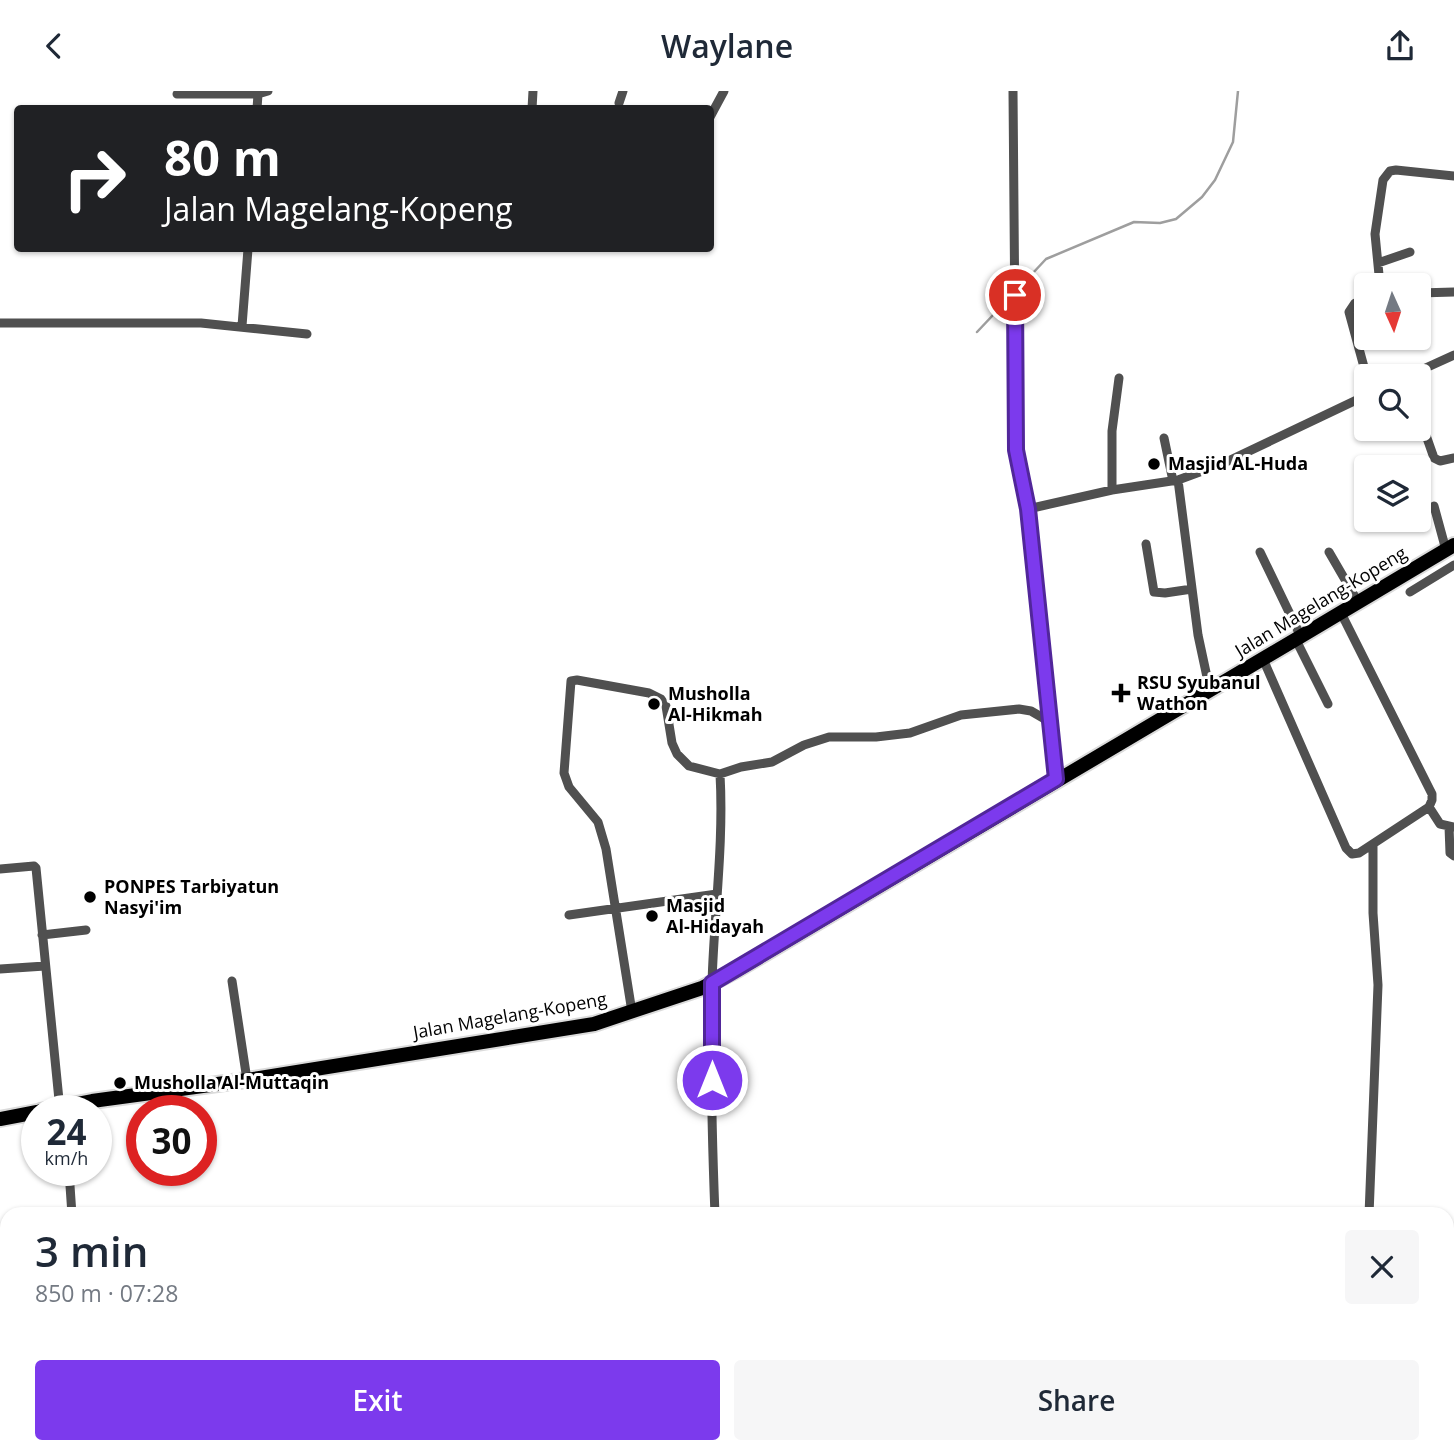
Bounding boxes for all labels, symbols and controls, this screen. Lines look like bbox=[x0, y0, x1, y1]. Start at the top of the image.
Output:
text: Waylane bbox=[661, 24, 793, 67]
icon: back bbox=[35, 27, 73, 65]
icon: share bbox=[1381, 27, 1419, 65]
text: 80 m bbox=[164, 124, 281, 190]
icon: right bbox=[49, 133, 140, 224]
text: Jalan Magelang-Kopeng bbox=[164, 187, 513, 230]
pin bbox=[985, 265, 1045, 325]
north arrow bbox=[1354, 273, 1432, 350]
map controls bbox=[1354, 273, 1431, 532]
icon: arrive bbox=[996, 276, 1034, 314]
button: search bbox=[1354, 364, 1431, 441]
place label: Masjid AL-Huda bbox=[1168, 451, 1308, 475]
button: layers bbox=[1354, 455, 1431, 532]
marker: Masjid AL-Huda bbox=[1146, 456, 1162, 472]
street label: Jalan Magelang-Kopeng bbox=[1229, 540, 1411, 663]
place label: RSU Syubanul Wathon bbox=[1137, 670, 1260, 715]
place label: Musholla Al-Hikmah bbox=[668, 681, 763, 726]
marker: RSU Syubanul Wathon bbox=[1111, 683, 1131, 703]
marker: Musholla Al-Hikmah bbox=[646, 696, 662, 712]
place label: PONPES Tarbiyatun Nasyi'im bbox=[104, 874, 279, 919]
marker: PONPES Tarbiyatun Nasyi'im bbox=[82, 889, 98, 905]
place label: Masjid Al-Hidayah bbox=[666, 893, 764, 938]
marker: Masjid Al-Hidayah bbox=[644, 908, 660, 924]
street label: Jalan Magelang-Kopeng bbox=[409, 986, 609, 1044]
position arrow bbox=[675, 1043, 749, 1117]
place label: Musholla Al-Muttaqin bbox=[134, 1070, 329, 1094]
marker: Musholla Al-Muttaqin bbox=[112, 1075, 128, 1091]
speed limit sign: 30 bbox=[126, 1095, 217, 1186]
text: 24 bbox=[46, 1108, 87, 1155]
text: km/h bbox=[45, 1146, 88, 1170]
text: 3 min bbox=[35, 1222, 148, 1279]
button: close bbox=[1345, 1230, 1419, 1304]
text: 850 m · 07:28 bbox=[35, 1277, 178, 1309]
button: Exit bbox=[35, 1360, 720, 1440]
button: Share bbox=[734, 1360, 1419, 1440]

